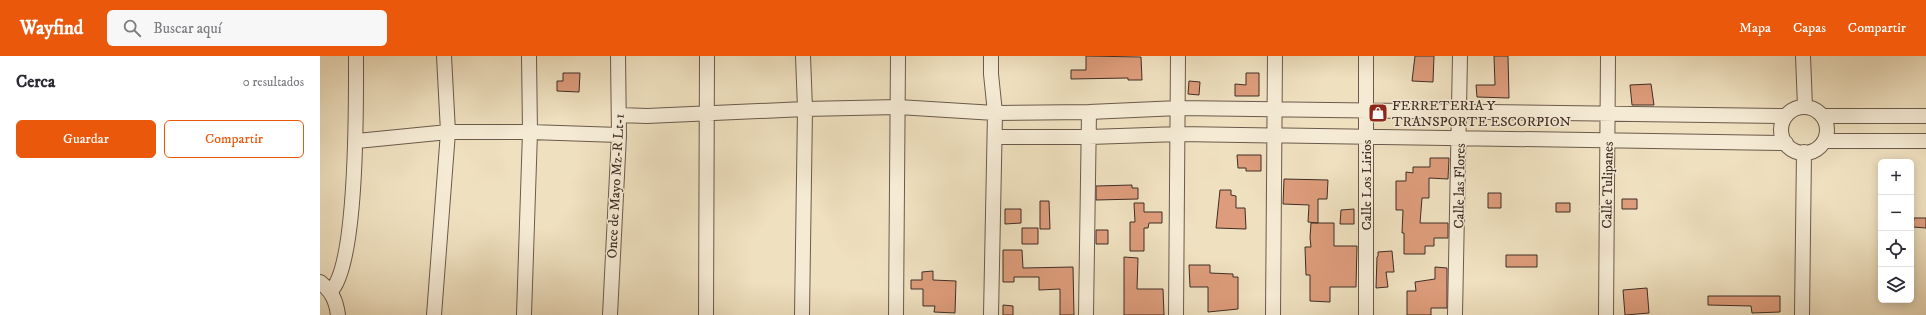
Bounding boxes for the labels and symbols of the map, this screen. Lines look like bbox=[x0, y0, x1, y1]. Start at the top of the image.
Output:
place label: FERRETERIA Y TRANSPORTE ESCORPION bbox=[1392, 97, 1571, 131]
shop icon: FERRETERIA Y TRANSPORTE ESCORPION bbox=[1367, 102, 1389, 124]
street label: Once de Mayo Mz-R Lt-1 bbox=[603, 113, 629, 259]
street label: Calle Los Lirios bbox=[1358, 139, 1376, 231]
street label: Calle Tulipanes bbox=[1598, 141, 1618, 229]
street label: Calle las Flores bbox=[1450, 143, 1470, 229]

